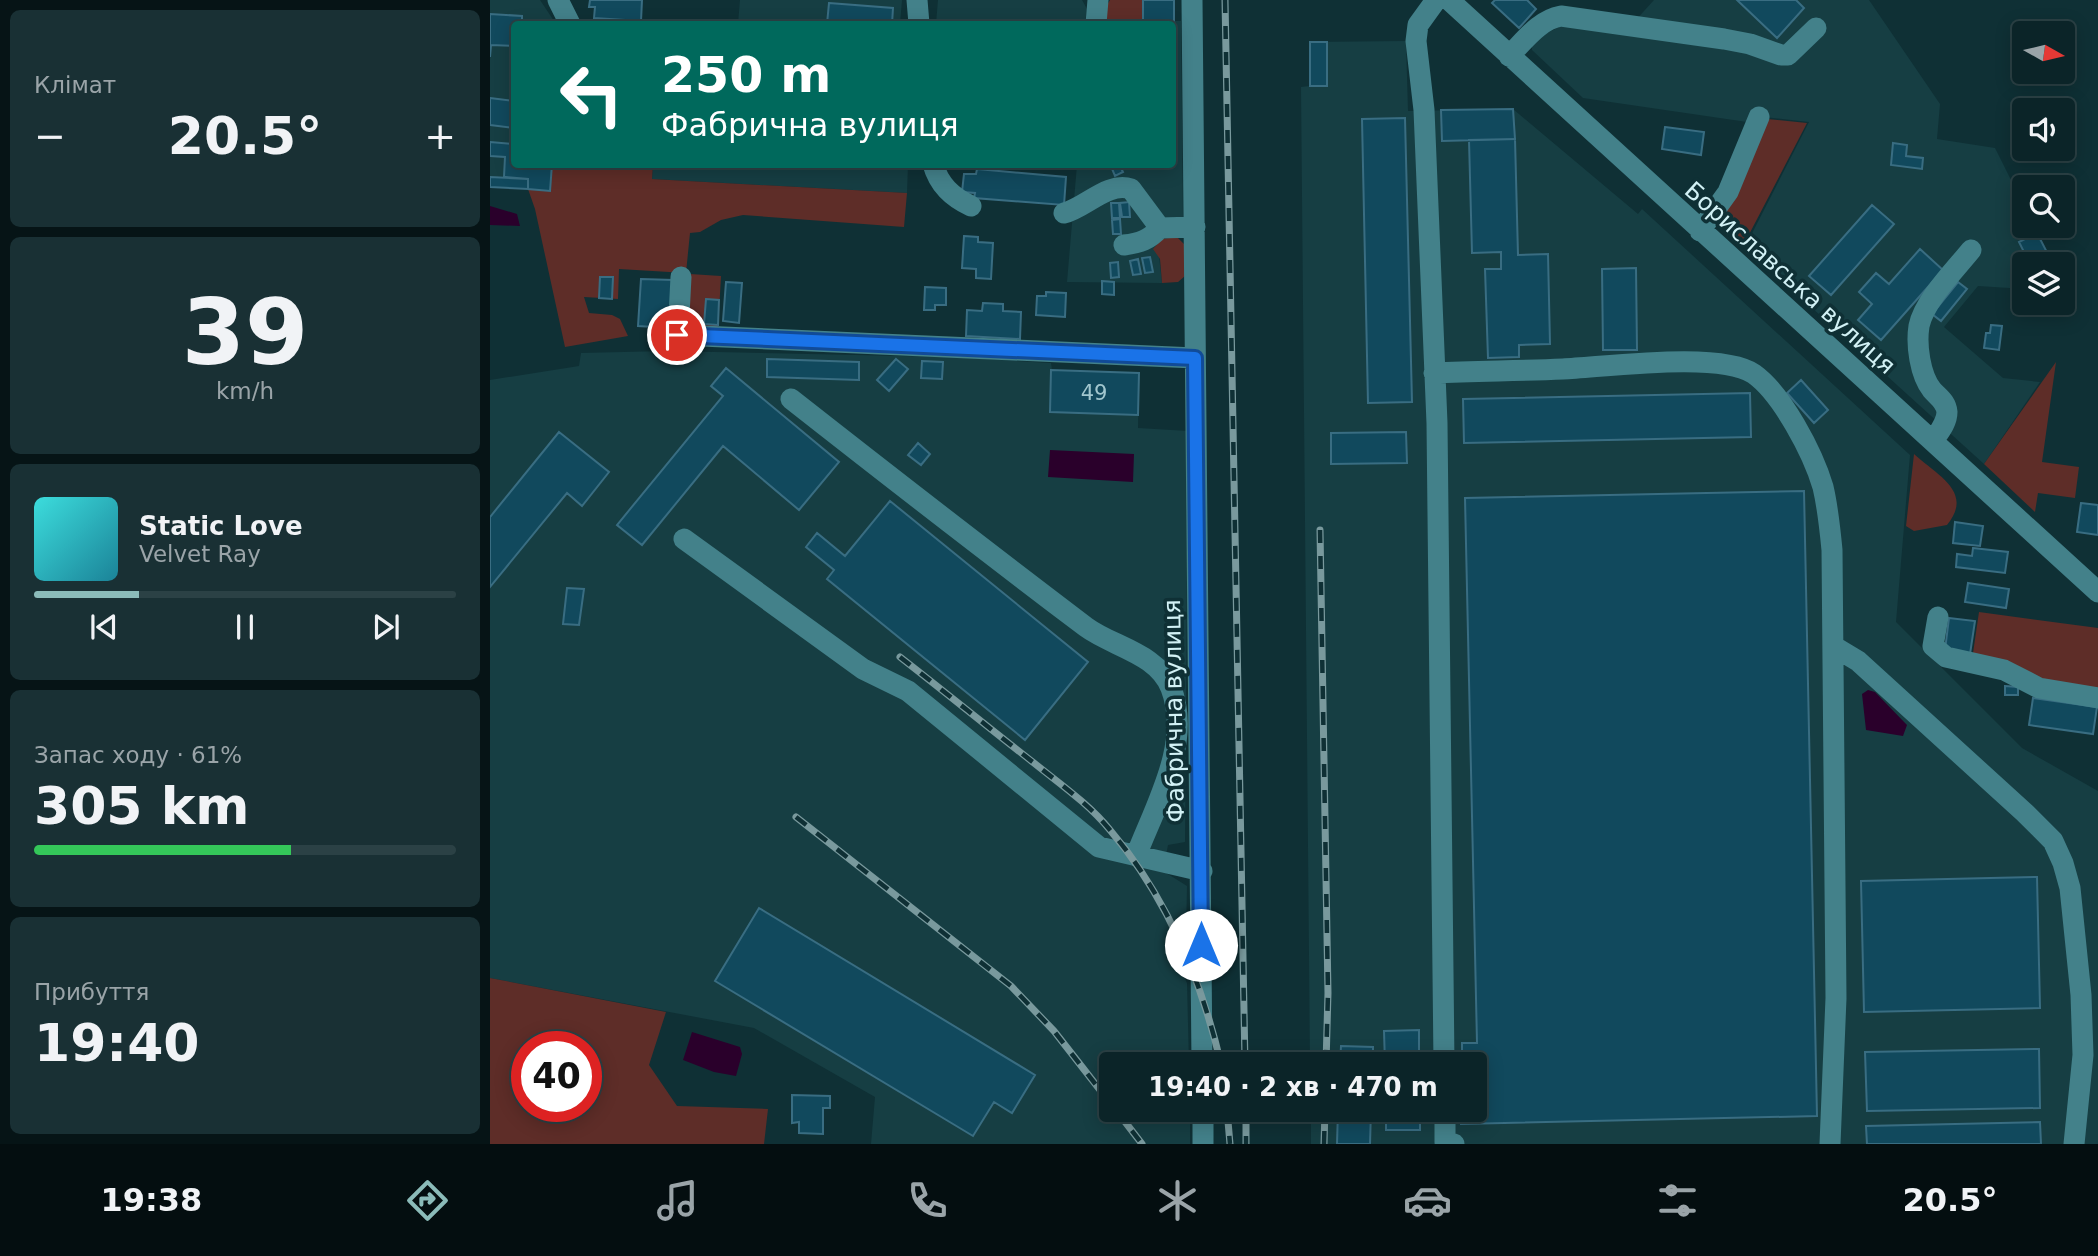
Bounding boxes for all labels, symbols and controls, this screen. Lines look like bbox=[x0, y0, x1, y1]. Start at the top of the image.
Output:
north arrow bbox=[2012, 21, 2076, 84]
map controls bbox=[2012, 21, 2075, 315]
text: 250 m bbox=[661, 47, 831, 104]
icon: left bbox=[546, 49, 637, 140]
text: Клімат bbox=[34, 72, 116, 98]
button: sound bbox=[2012, 98, 2075, 161]
text: 20.5° bbox=[168, 106, 322, 166]
text: Фабрична вулиця bbox=[661, 106, 959, 144]
text: − bbox=[34, 114, 66, 158]
text: + bbox=[424, 114, 456, 158]
button: search bbox=[2012, 175, 2075, 238]
street label: Бориславська вулиця bbox=[1679, 176, 1901, 380]
button: layers bbox=[2012, 252, 2075, 315]
text: 39 bbox=[182, 280, 308, 385]
pin bbox=[647, 305, 707, 365]
icon: arrive bbox=[658, 316, 696, 354]
text: km/h bbox=[216, 378, 274, 404]
house number: 49 bbox=[1081, 381, 1107, 405]
text: Static Love bbox=[139, 511, 303, 541]
text: Velvet Ray bbox=[139, 541, 261, 567]
street label: Фабрична вулиця bbox=[1158, 599, 1190, 823]
icon: previous bbox=[85, 608, 123, 646]
icon: pause bbox=[226, 608, 264, 646]
icon: next bbox=[367, 608, 405, 646]
text: Запас ходу · 61% bbox=[34, 742, 242, 768]
text: 305 km bbox=[34, 776, 249, 836]
position arrow bbox=[1164, 908, 1238, 982]
text: Прибуття bbox=[34, 979, 149, 1005]
text: 19:40 bbox=[34, 1013, 200, 1073]
speed limit sign: 40 bbox=[511, 1031, 602, 1122]
text: 19:40 · 2 хв · 470 m bbox=[1148, 1072, 1438, 1102]
icon: directions bbox=[403, 1176, 452, 1225]
icon: music bbox=[653, 1176, 702, 1225]
icon: phone bbox=[903, 1176, 952, 1225]
icon: climate bbox=[1153, 1176, 1202, 1225]
icon: car bbox=[1403, 1176, 1452, 1225]
icon: filters bbox=[1653, 1176, 1702, 1225]
text: 19:38 bbox=[100, 1181, 202, 1219]
text: 20.5° bbox=[1903, 1181, 1997, 1219]

